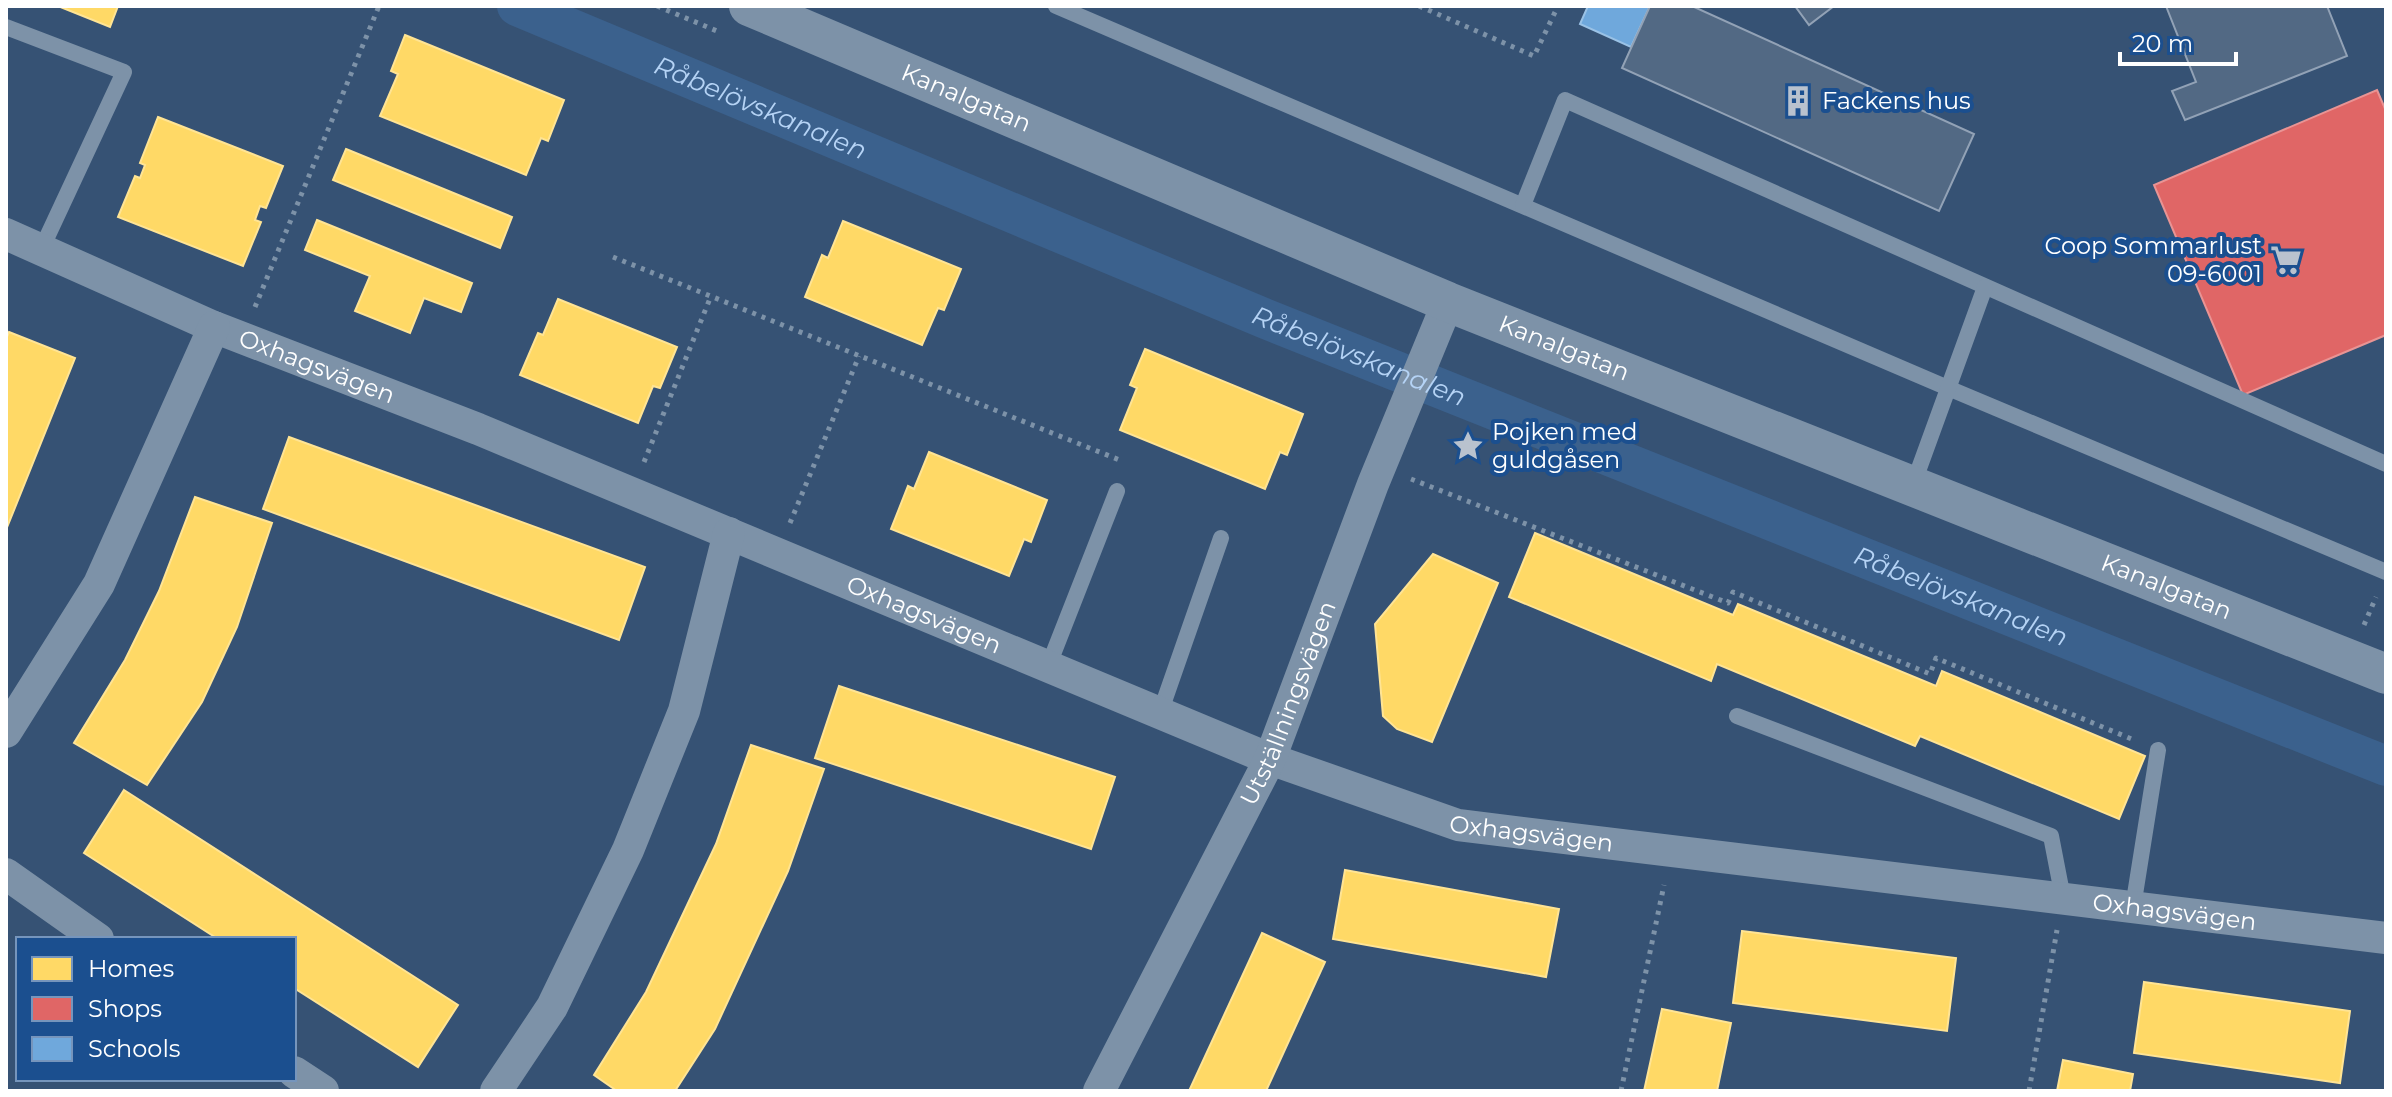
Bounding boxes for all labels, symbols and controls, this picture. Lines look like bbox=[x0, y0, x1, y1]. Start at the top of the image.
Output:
scale bar bbox=[2120, 16, 2236, 66]
text: 20 m bbox=[2132, 29, 2193, 58]
water label: Råbelövskanalen bbox=[649, 49, 872, 166]
street label: Kanalgatan bbox=[897, 57, 1036, 138]
building icon: Fackens hus bbox=[1781, 84, 1815, 118]
place label: Fackens hus bbox=[1822, 86, 1971, 115]
place label: Coop Sommarlust 09-6001 bbox=[2044, 231, 2262, 288]
supermarket icon: Coop Sommarlust 09-6001 bbox=[2269, 243, 2303, 277]
water label: Råbelövskanalen bbox=[1247, 299, 1471, 413]
street label: Kanalgatan bbox=[1495, 309, 1634, 387]
street label: Oxhagsvägen bbox=[235, 323, 399, 409]
place label: Pojken med guldgåsen bbox=[1492, 417, 1638, 474]
place icon: Pojken med guldgåsen bbox=[1451, 429, 1485, 463]
water label: Råbelövskanalen bbox=[1849, 539, 2072, 653]
street label: Kanalgatan bbox=[2097, 548, 2236, 625]
street label: Oxhagsvägen bbox=[842, 569, 1006, 659]
street label: Utställningsvägen bbox=[1234, 597, 1342, 810]
street label: Oxhagsvägen bbox=[1448, 809, 1615, 858]
street label: Oxhagsvägen bbox=[2091, 887, 2258, 936]
legend bbox=[16, 937, 296, 1081]
text: Homes bbox=[88, 954, 174, 983]
text: Shops bbox=[88, 994, 162, 1023]
text: Schools bbox=[88, 1034, 181, 1063]

